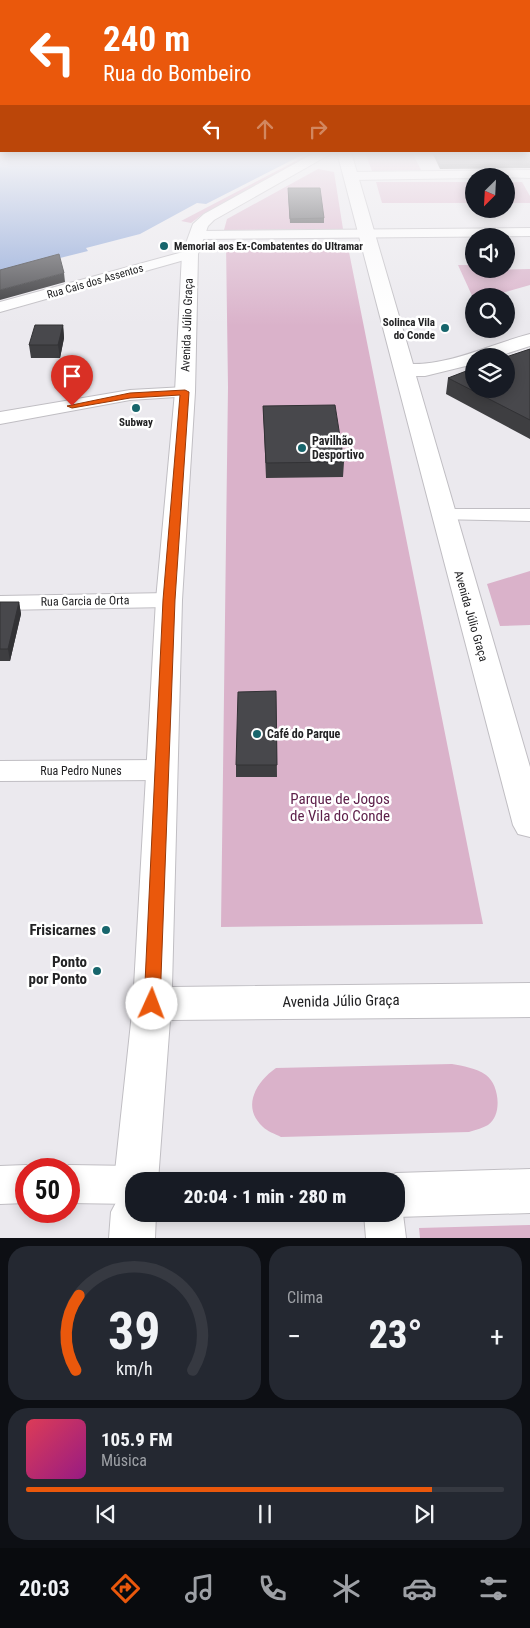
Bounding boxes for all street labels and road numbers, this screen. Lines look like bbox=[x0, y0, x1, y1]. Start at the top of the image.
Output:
street label: Rua Cais dos Assentos bbox=[45, 262, 145, 301]
street label: Avenida Júlio Graça bbox=[178, 278, 196, 372]
street label: Avenida Júlio Graça bbox=[451, 569, 491, 663]
street label: Rua Garcia de Orta bbox=[41, 593, 130, 609]
street label: Rua Pedro Nunes bbox=[40, 764, 122, 778]
street label: Avenida Júlio Graça bbox=[282, 991, 400, 1011]

